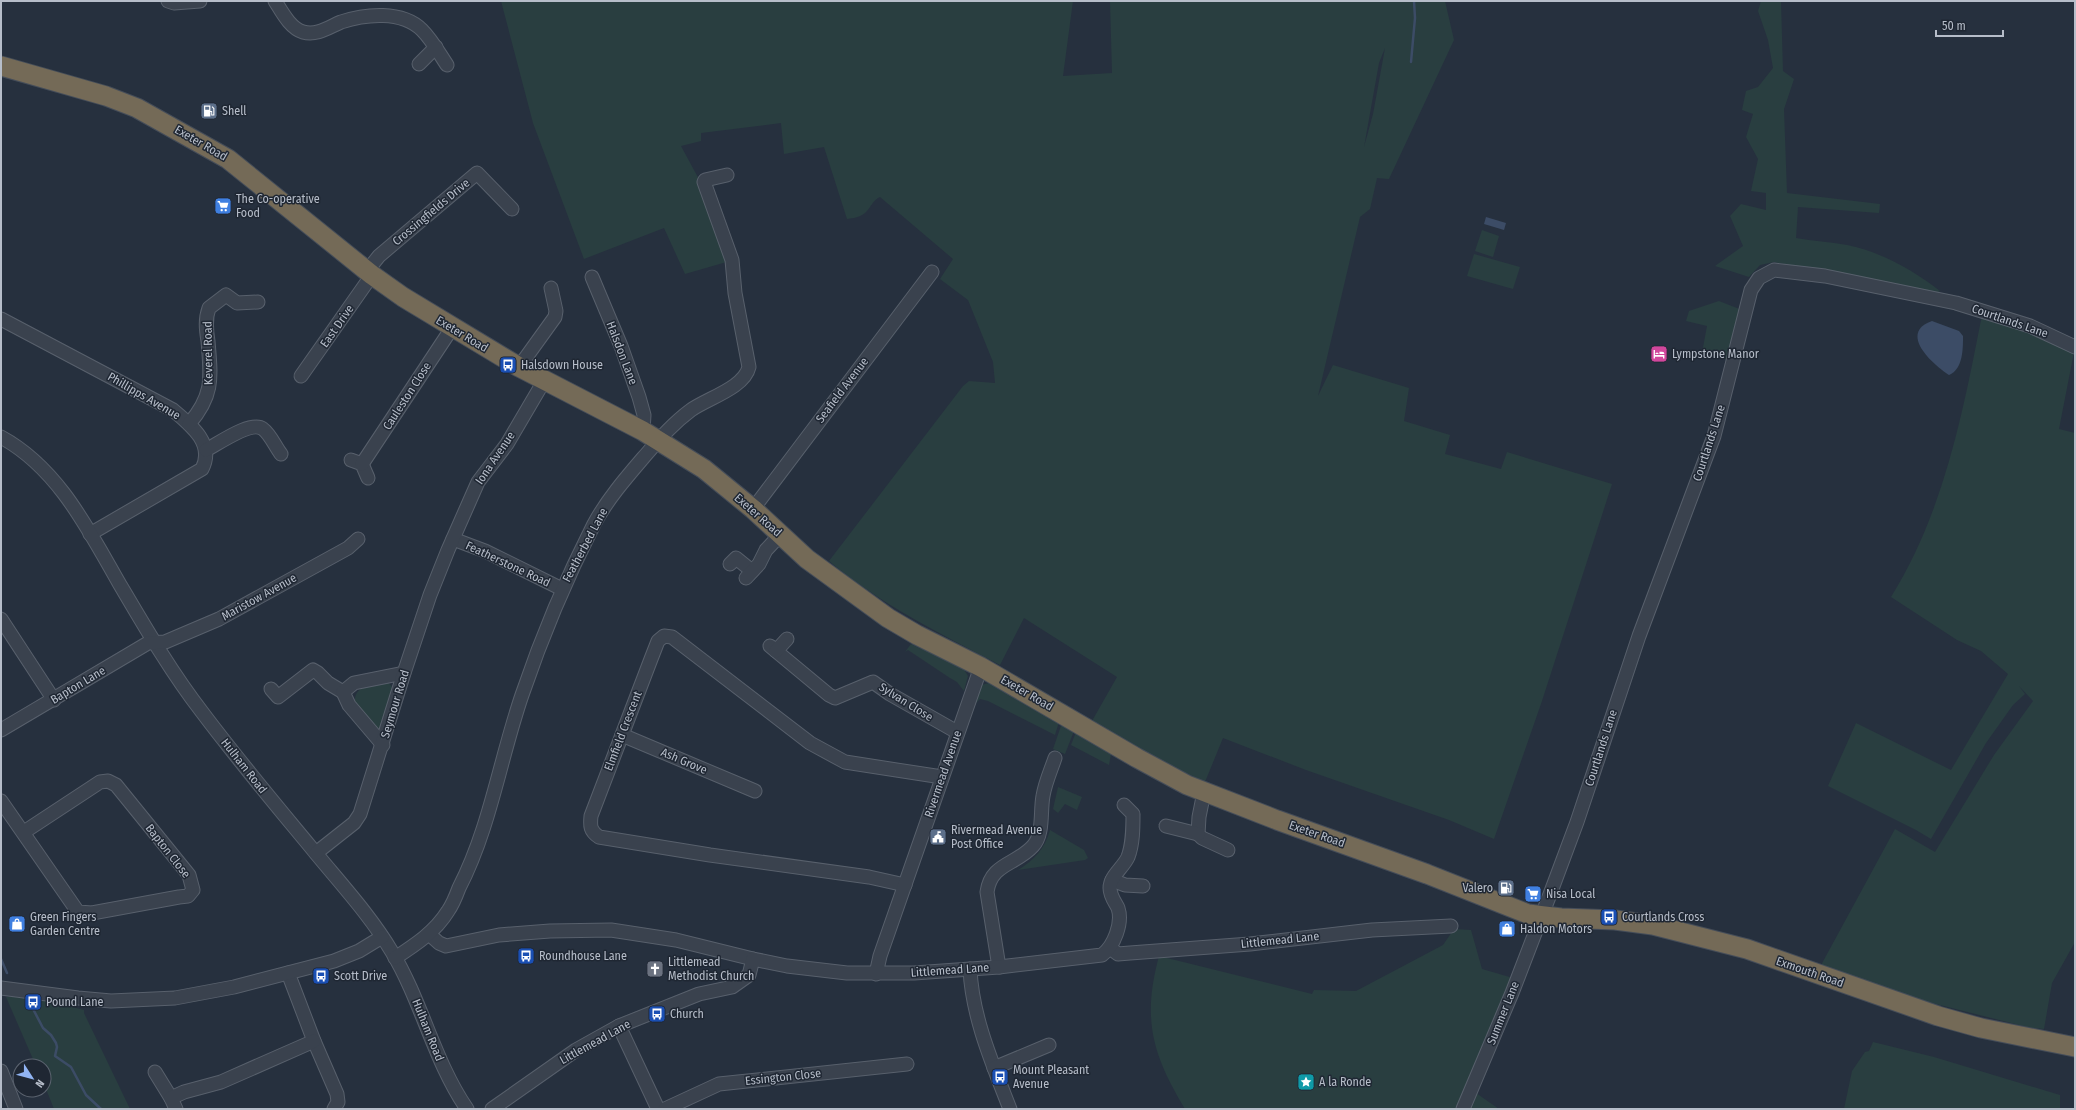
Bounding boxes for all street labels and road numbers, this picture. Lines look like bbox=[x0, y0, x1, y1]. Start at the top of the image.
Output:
street label: Exeter Road bbox=[172, 122, 230, 164]
street label: Crossingfields Drive bbox=[390, 176, 472, 248]
street label: Courtlands Lane bbox=[1970, 301, 2050, 341]
street label: East Drive bbox=[317, 302, 357, 350]
street label: Exeter Road bbox=[433, 313, 491, 355]
street label: Halsdon Lane bbox=[604, 319, 640, 387]
street label: Keverel Road bbox=[200, 321, 216, 385]
street label: Seafield Avenue bbox=[813, 354, 871, 425]
street label: Cauleston Close bbox=[380, 359, 434, 433]
street label: Phillipps Avenue bbox=[105, 370, 183, 422]
street label: Courtlands Lane bbox=[1690, 403, 1728, 483]
street label: Iona Avenue bbox=[472, 429, 518, 487]
street label: Exeter Road bbox=[731, 491, 785, 539]
street label: Featherbed Lane bbox=[560, 506, 610, 584]
street label: Featherstone Road bbox=[463, 538, 553, 590]
street label: Maristow Avenue bbox=[219, 571, 299, 623]
street label: Bapton Lane bbox=[48, 663, 108, 707]
street label: Seymour Road bbox=[378, 668, 412, 740]
street label: Exeter Road bbox=[998, 672, 1056, 714]
street label: Sylvan Close bbox=[876, 680, 936, 724]
street label: Elmfield Crescent bbox=[601, 689, 645, 773]
street label: Courtlands Lane bbox=[1582, 708, 1620, 788]
street label: Rivermead Avenue bbox=[922, 729, 964, 819]
street label: Hulham Road bbox=[218, 736, 270, 796]
street label: Ash Grove bbox=[659, 745, 709, 777]
street label: Exeter Road bbox=[1287, 818, 1347, 850]
street label: Bapton Close bbox=[143, 821, 193, 881]
street label: Littlemead Lane bbox=[1240, 929, 1320, 951]
street label: Exmouth Road bbox=[1774, 954, 1846, 990]
street label: Littlemead Lane bbox=[910, 960, 990, 980]
street label: Summer Lane bbox=[1484, 979, 1522, 1047]
street label: Hulham Road bbox=[409, 997, 447, 1063]
street label: Littlemead Lane bbox=[557, 1017, 633, 1067]
street label: Essington Close bbox=[744, 1066, 822, 1088]

